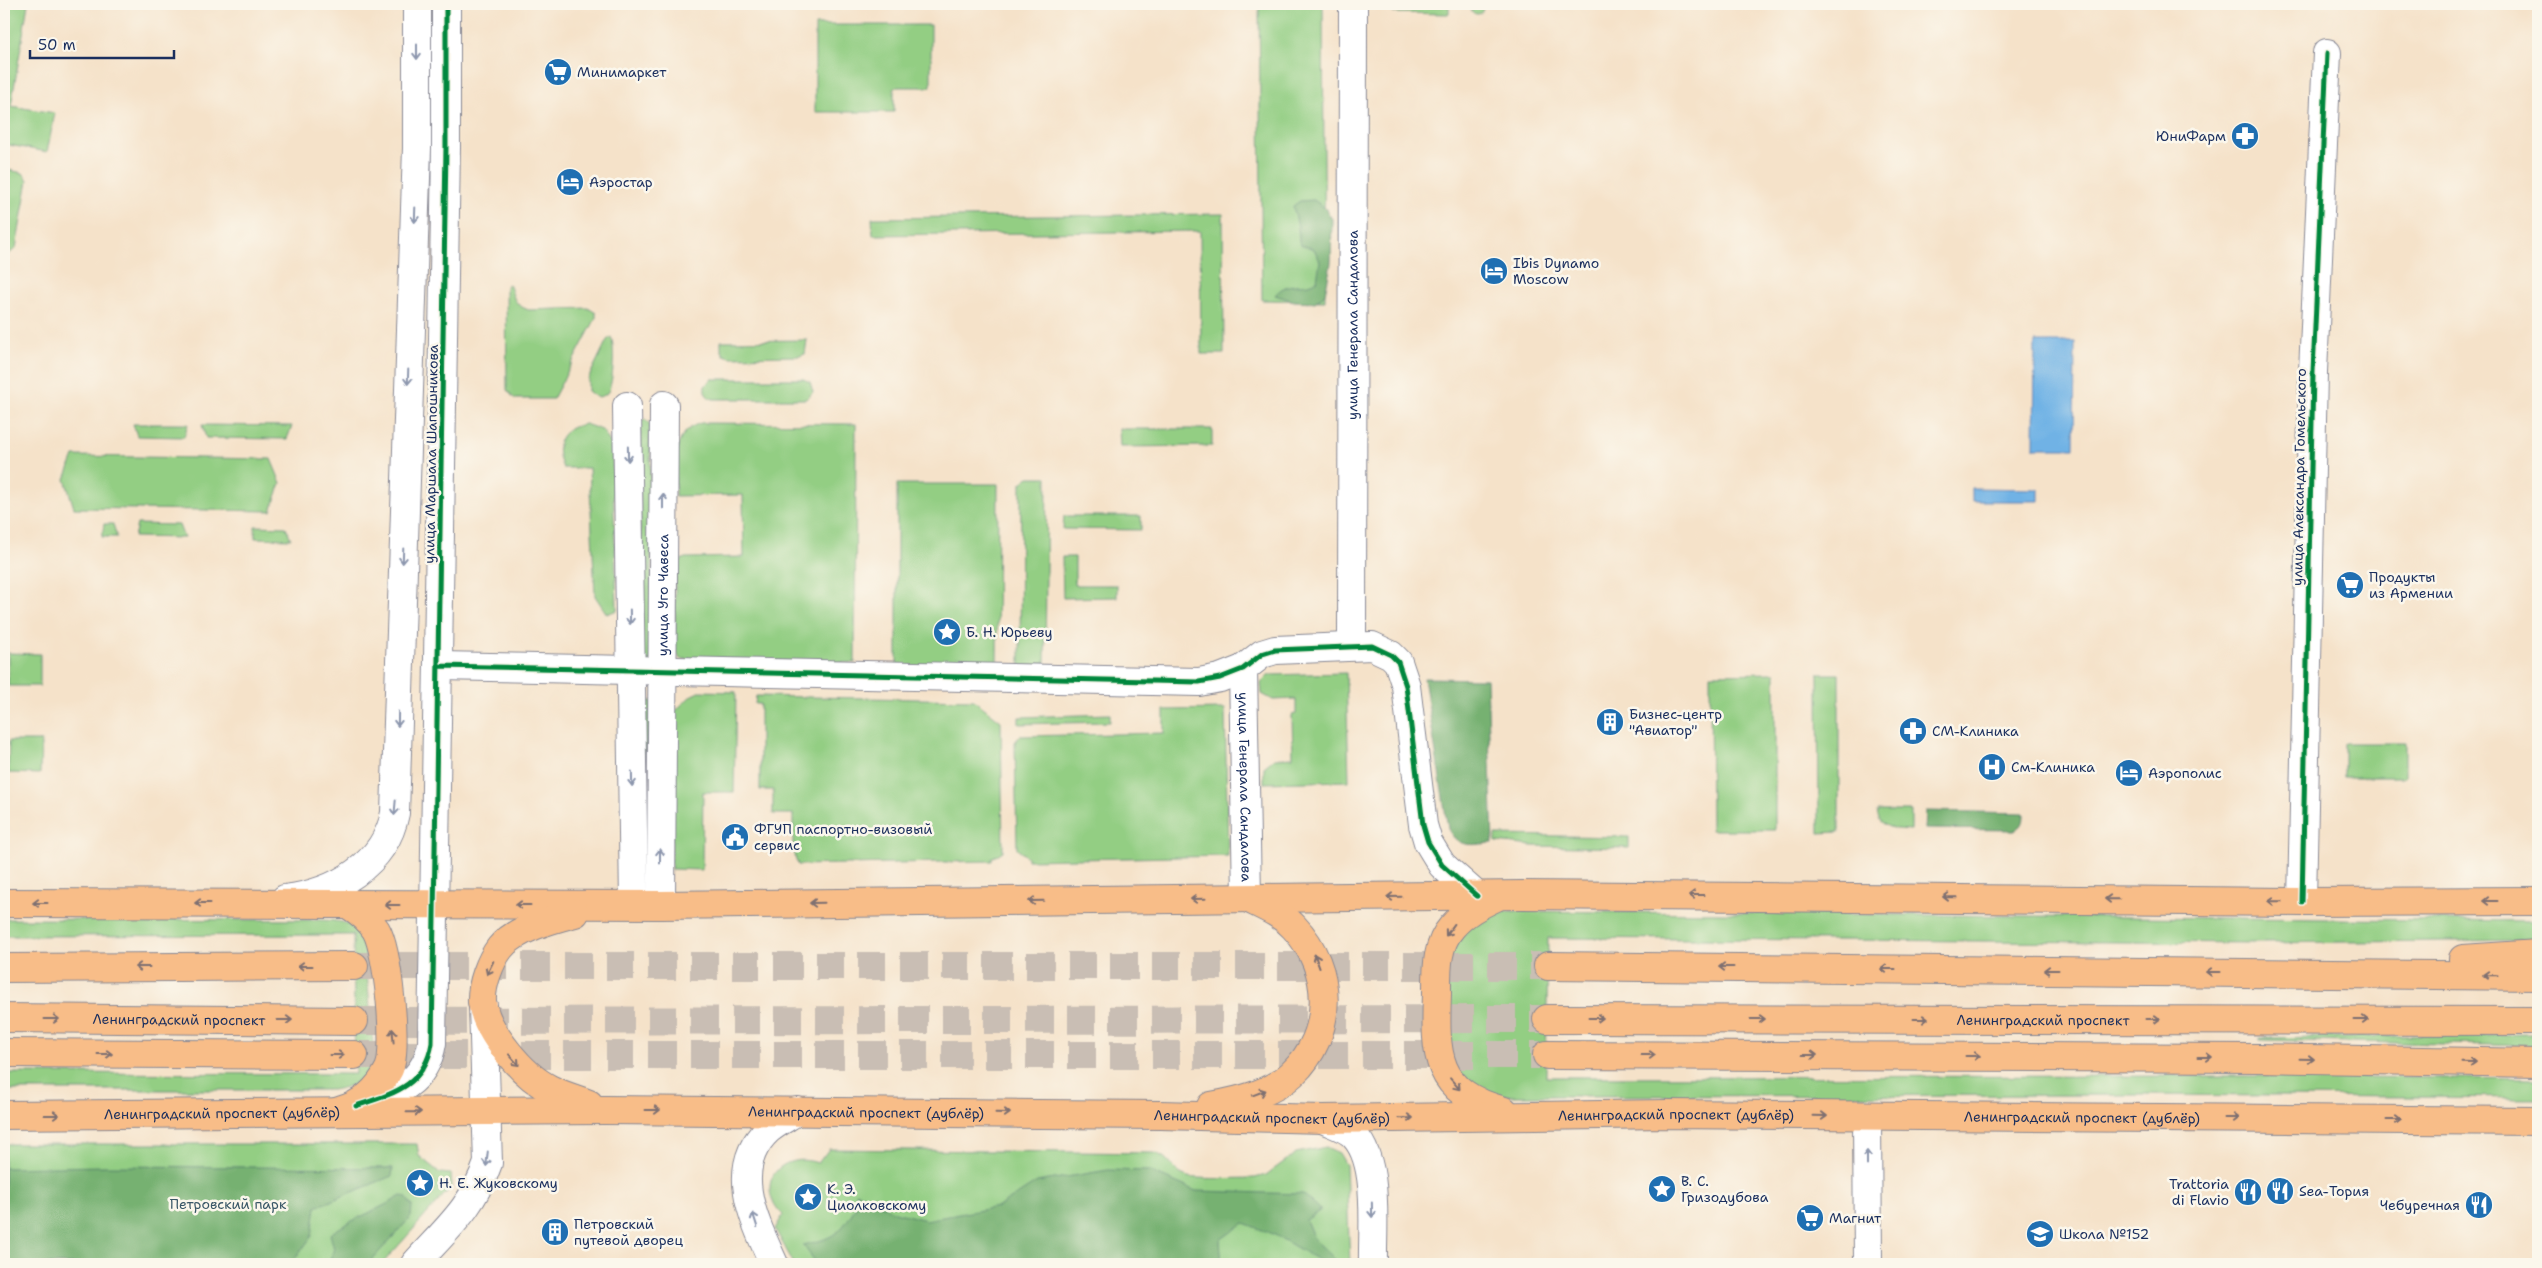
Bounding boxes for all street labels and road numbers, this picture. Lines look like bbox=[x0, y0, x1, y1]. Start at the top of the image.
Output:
street label: улица Генерала Сандалова bbox=[1343, 230, 1362, 420]
street label: улица Маршала Шапошникова bbox=[420, 344, 442, 564]
street label: улица Александра Гомельского bbox=[2288, 368, 2310, 586]
street label: улица Уго Чавеса bbox=[653, 534, 672, 656]
street label: улица Генерала Сандалова bbox=[1234, 692, 1256, 882]
street label: Ленинградский проспект bbox=[92, 1010, 266, 1029]
street label: Ленинградский проспект bbox=[1956, 1011, 2130, 1029]
street label: Ленинградский проспект (дублёр) bbox=[748, 1102, 984, 1122]
street label: Ленинградский проспект (дублёр) bbox=[104, 1103, 340, 1123]
street label: Ленинградский проспект (дублёр) bbox=[1558, 1105, 1794, 1125]
street label: Ленинградский проспект (дублёр) bbox=[1154, 1106, 1390, 1128]
street label: Ленинградский проспект (дублёр) bbox=[1964, 1107, 2200, 1127]

